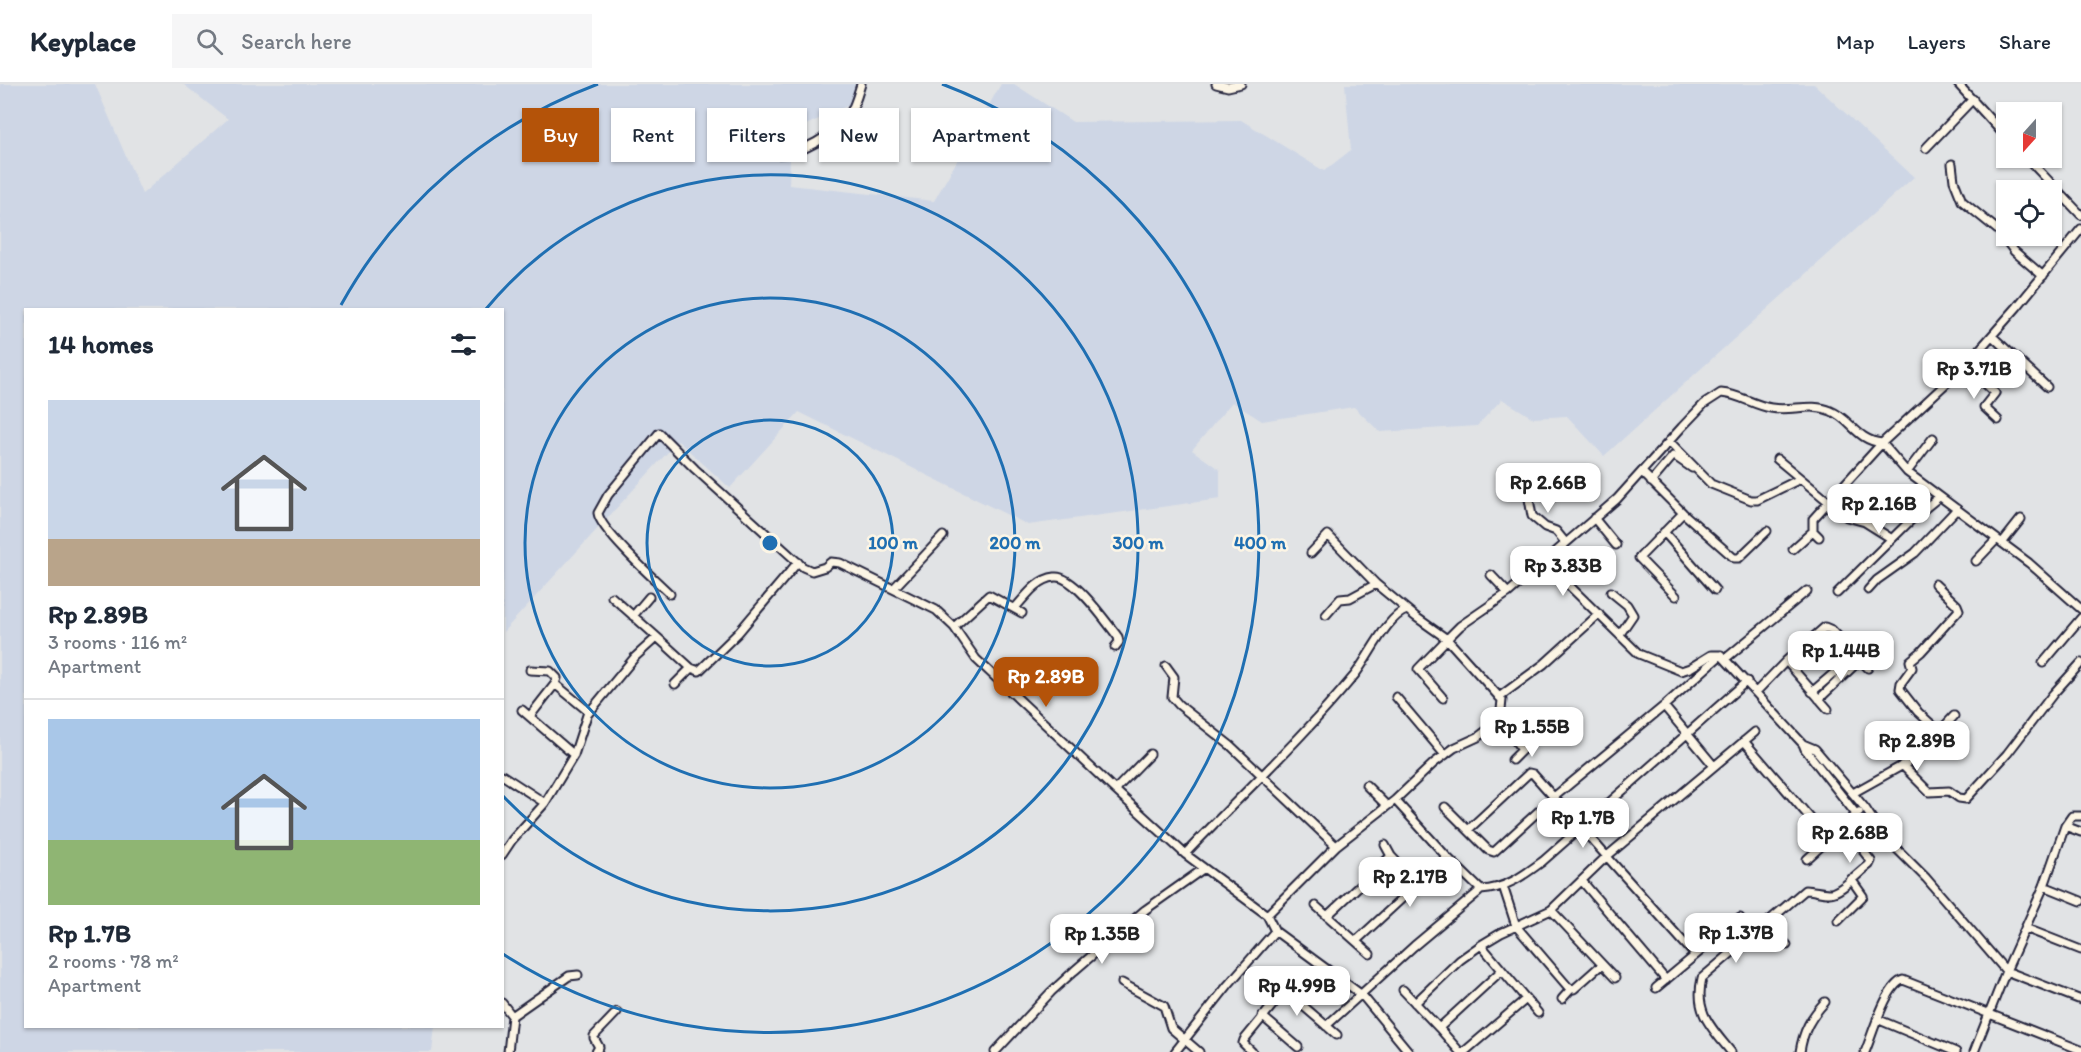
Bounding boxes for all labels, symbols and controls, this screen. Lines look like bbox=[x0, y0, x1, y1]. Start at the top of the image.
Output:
search box bbox=[172, 14, 592, 68]
text: Keyplace bbox=[30, 24, 136, 58]
icon: search bbox=[193, 25, 226, 58]
text: Search here bbox=[241, 28, 352, 55]
text: Map bbox=[1836, 29, 1875, 54]
text: Layers bbox=[1908, 29, 1966, 54]
text: Share bbox=[1999, 29, 2051, 54]
north arrow bbox=[1996, 102, 2062, 168]
map controls bbox=[1996, 102, 2062, 246]
chip: Buy bbox=[522, 108, 599, 162]
chip: Rent bbox=[611, 108, 695, 162]
chip: Filters bbox=[707, 108, 807, 162]
chip: New bbox=[819, 108, 899, 162]
chip: Apartment bbox=[911, 108, 1051, 162]
button: locate bbox=[1996, 180, 2062, 246]
text: 14 homes bbox=[48, 328, 154, 360]
icon: filters bbox=[447, 328, 480, 361]
pin: Rp 3.71B bbox=[1912, 349, 2036, 400]
text: Rp 3.71B bbox=[1936, 356, 2012, 380]
icon: home bbox=[210, 439, 318, 547]
pin: Rp 2.66B bbox=[1486, 463, 1610, 514]
text: Rp 2.66B bbox=[1510, 470, 1586, 494]
pin: Rp 2.16B bbox=[1817, 484, 1941, 535]
text: Rp 2.16B bbox=[1841, 491, 1917, 515]
text: 100 m bbox=[868, 532, 919, 554]
text: 200 m bbox=[990, 532, 1041, 554]
text: 300 m bbox=[1112, 532, 1164, 554]
text: 400 m bbox=[1234, 532, 1287, 554]
centre of rings bbox=[760, 533, 780, 553]
pin: Rp 3.83B bbox=[1501, 546, 1625, 597]
text: Rp 3.83B bbox=[1524, 553, 1602, 577]
text: Rp 2.89B bbox=[48, 598, 148, 630]
text: 3 rooms · 116 m² bbox=[48, 630, 187, 654]
pin: Rp 1.44B bbox=[1779, 631, 1903, 682]
text: Rp 1.44B bbox=[1802, 638, 1880, 662]
text: Apartment bbox=[48, 654, 141, 678]
pin: Rp 2.89B bbox=[984, 657, 1108, 708]
text: Rp 2.89B bbox=[1008, 664, 1084, 688]
pin: Rp 1.55B bbox=[1470, 707, 1594, 758]
text: Rp 1.55B bbox=[1494, 714, 1570, 738]
pin: Rp 2.89B bbox=[1855, 721, 1979, 772]
text: Rp 2.89B bbox=[1879, 728, 1955, 752]
icon: home bbox=[210, 758, 318, 866]
pin: Rp 1.7B bbox=[1528, 798, 1638, 849]
text: Rp 1.7B bbox=[1551, 805, 1615, 829]
pin: Rp 2.68B bbox=[1788, 813, 1912, 864]
text: Rp 2.68B bbox=[1811, 820, 1889, 844]
pin: Rp 2.17B bbox=[1348, 857, 1472, 908]
text: Rp 2.17B bbox=[1373, 864, 1447, 888]
pin: Rp 1.37B bbox=[1674, 913, 1798, 964]
pin: Rp 1.35B bbox=[1040, 914, 1164, 965]
text: Rp 1.7B bbox=[48, 917, 131, 949]
text: Rp 1.37B bbox=[1698, 920, 1774, 944]
text: Rp 1.35B bbox=[1064, 921, 1140, 945]
text: 2 rooms · 78 m² bbox=[48, 949, 179, 973]
pin: Rp 4.99B bbox=[1235, 966, 1359, 1017]
text: Apartment bbox=[48, 973, 141, 997]
text: Rp 4.99B bbox=[1258, 973, 1336, 997]

